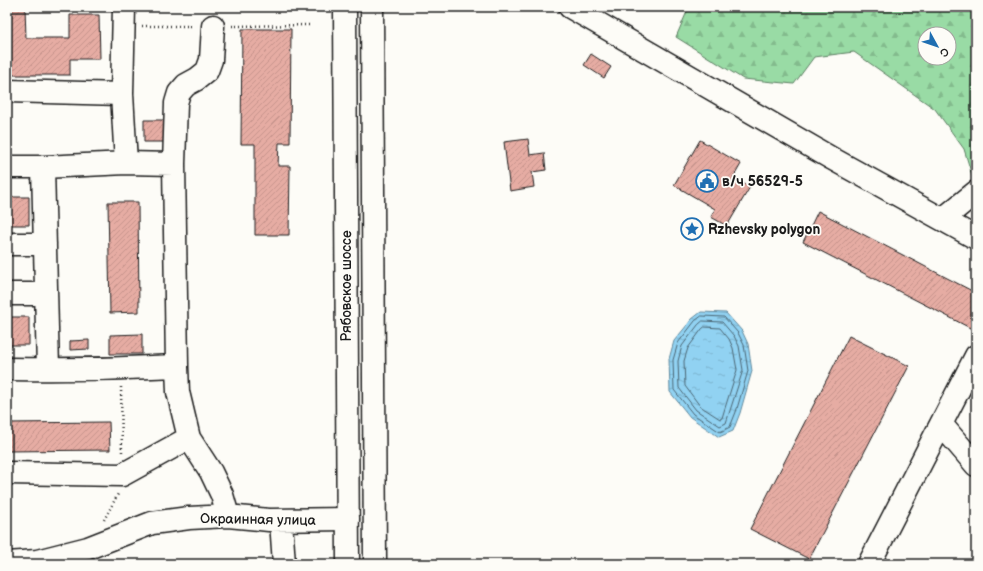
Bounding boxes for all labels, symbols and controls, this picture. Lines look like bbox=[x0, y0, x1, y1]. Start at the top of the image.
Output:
north arrow bbox=[917, 26, 957, 66]
text: С bbox=[937, 45, 952, 59]
public building icon: в/ч 56529-5 bbox=[694, 168, 720, 194]
place label: в/ч 56529-5 bbox=[722, 173, 803, 190]
place icon: Rzhevsky polygon bbox=[679, 216, 705, 242]
place label: Rzhevsky polygon bbox=[708, 221, 820, 238]
street label: Рябовское шоссе bbox=[338, 230, 355, 342]
street label: Окраинная улица bbox=[200, 510, 317, 529]

